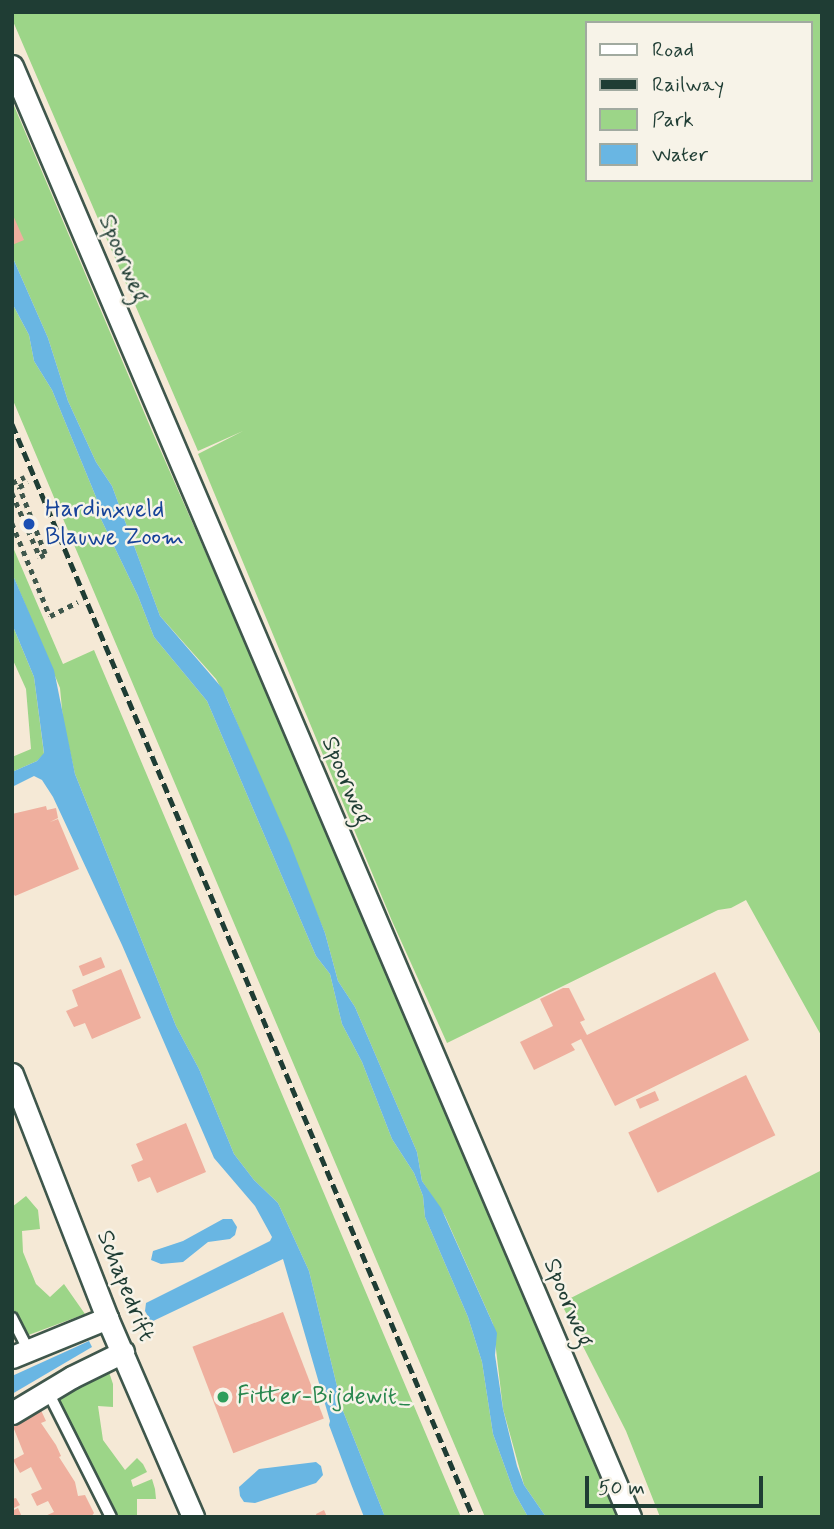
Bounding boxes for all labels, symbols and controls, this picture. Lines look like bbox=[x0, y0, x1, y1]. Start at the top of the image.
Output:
legend bbox=[586, 21, 813, 182]
text: Road bbox=[652, 36, 694, 64]
text: Railway bbox=[652, 71, 724, 99]
text: Park bbox=[652, 106, 694, 134]
text: Water bbox=[652, 141, 708, 169]
street label: Spoorweg bbox=[91, 210, 155, 308]
place label: Hardinxveld Blauwe Zoom bbox=[45, 496, 184, 552]
marker: Hardinxveld Blauwe Zoom bbox=[19, 514, 39, 534]
street label: Spoorweg bbox=[314, 732, 378, 830]
street label: Schapedrift bbox=[90, 1226, 160, 1346]
street label: Spoorweg bbox=[536, 1254, 600, 1352]
place label: Fitter-Bijdewit_ bbox=[237, 1383, 413, 1411]
marker: Fitter-Bijdewit_ bbox=[215, 1389, 231, 1405]
scale bar bbox=[589, 1462, 768, 1506]
text: 50 m bbox=[598, 1474, 645, 1502]

